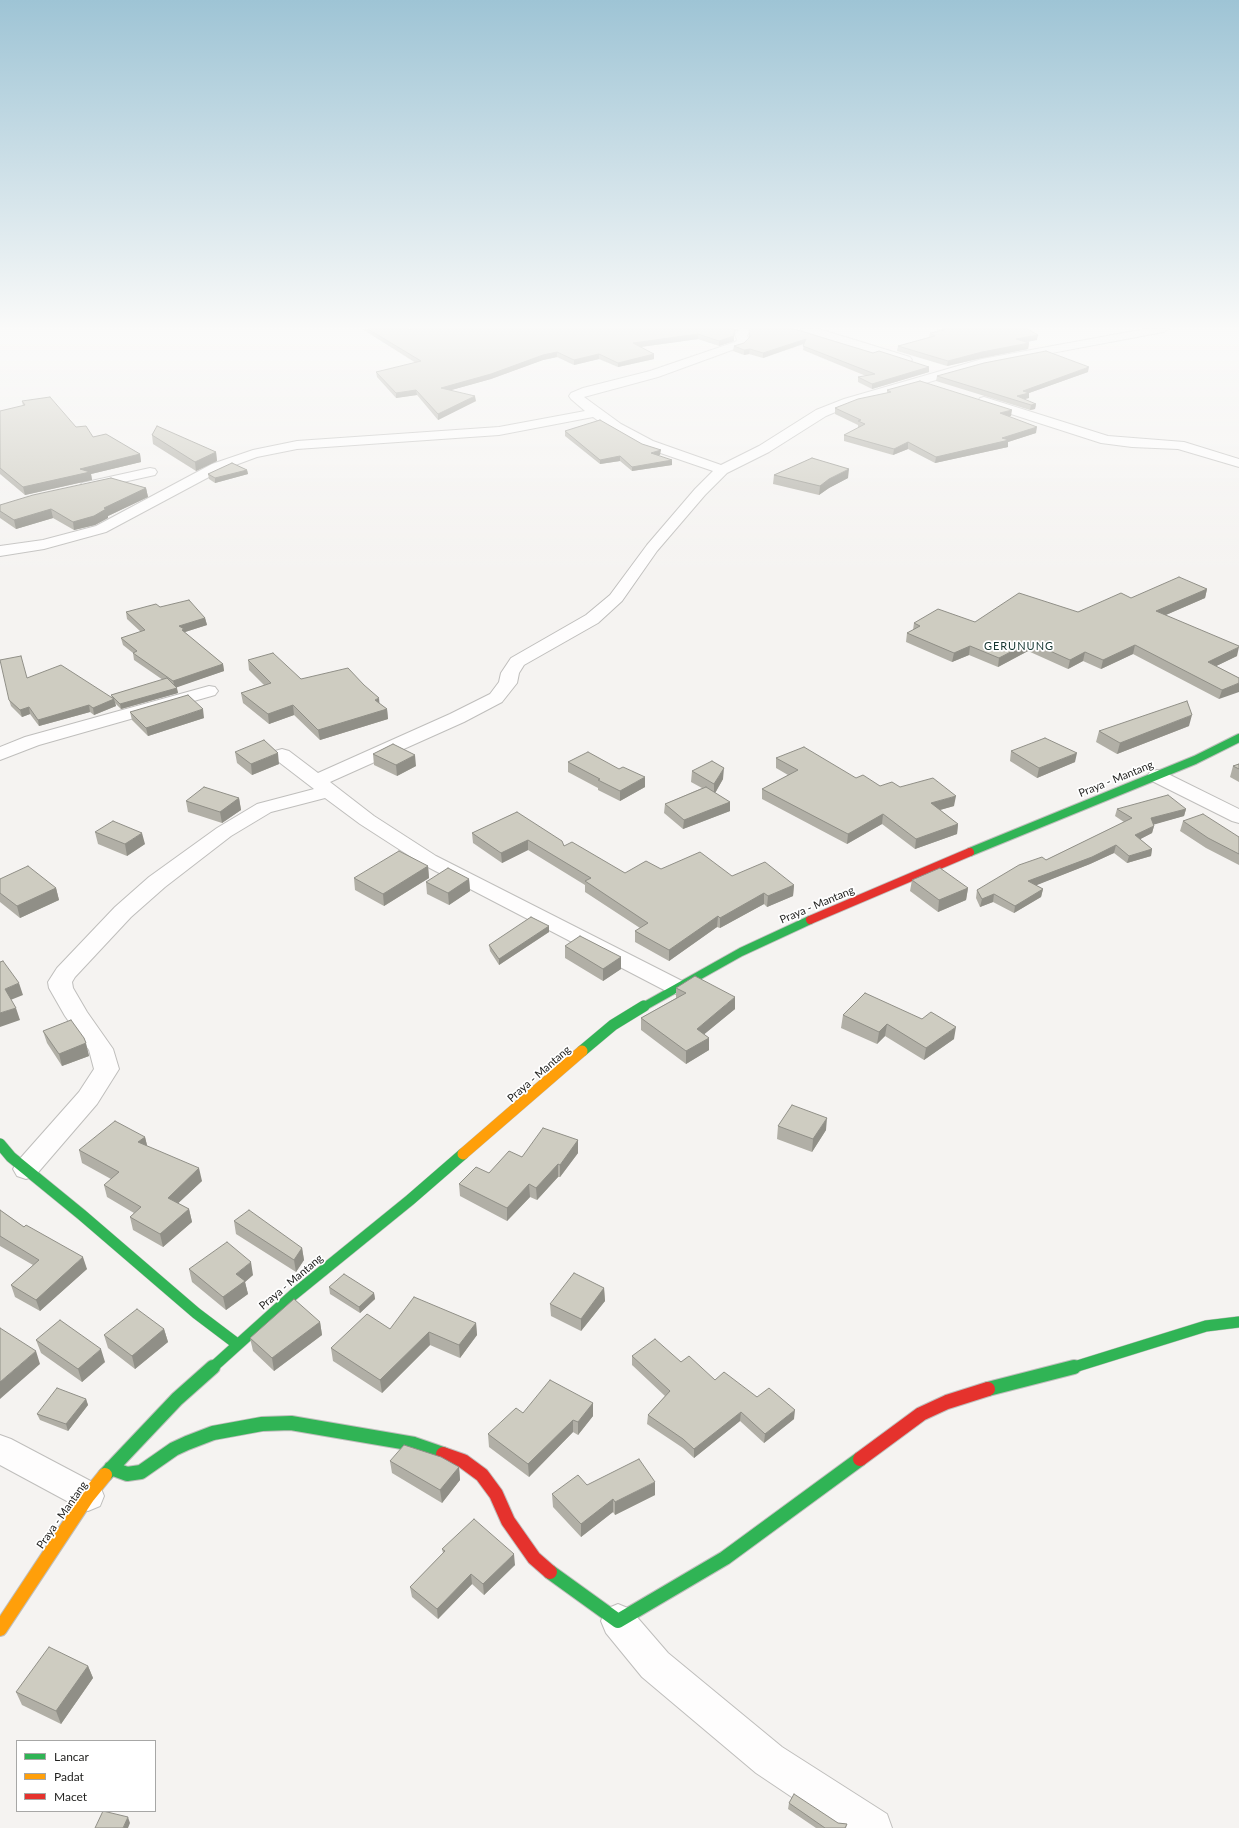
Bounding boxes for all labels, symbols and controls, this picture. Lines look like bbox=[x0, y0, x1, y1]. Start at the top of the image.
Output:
district label: GERUNUNG bbox=[984, 639, 1054, 653]
street label: Praya - Mantang bbox=[1077, 758, 1155, 800]
street label: Praya - Mantang bbox=[778, 883, 856, 927]
street label: Praya - Mantang bbox=[505, 1043, 573, 1105]
street label: Praya - Mantang bbox=[256, 1251, 326, 1313]
street label: Praya - Mantang bbox=[34, 1479, 90, 1551]
legend bbox=[16, 1740, 156, 1812]
text: Lancar bbox=[54, 1749, 89, 1764]
text: Padat bbox=[54, 1769, 84, 1784]
text: Macet bbox=[54, 1789, 87, 1804]

